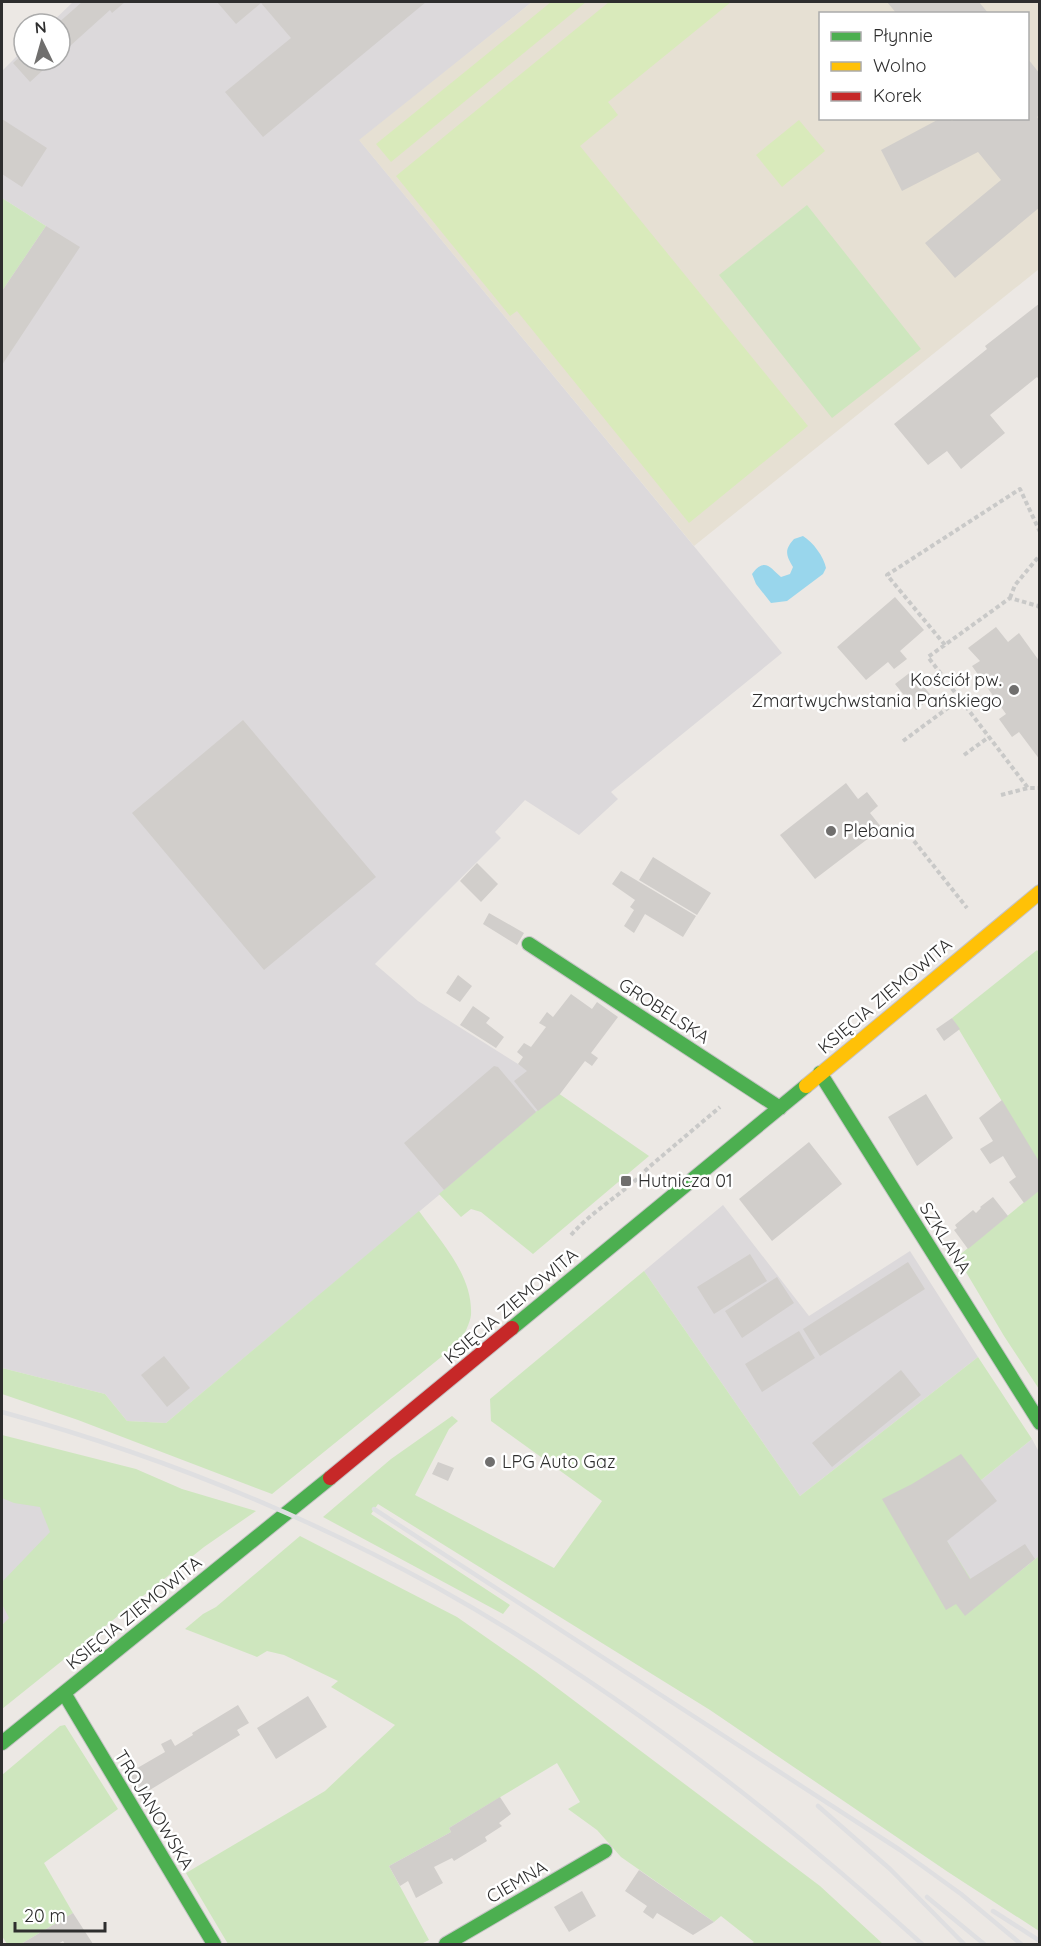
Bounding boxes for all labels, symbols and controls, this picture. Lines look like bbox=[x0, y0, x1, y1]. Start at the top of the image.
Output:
north arrow bbox=[12, 12, 72, 72]
legend bbox=[819, 12, 1029, 120]
text: N bbox=[34, 17, 47, 38]
text: Płynnie bbox=[873, 24, 933, 47]
text: Wolno bbox=[873, 54, 926, 77]
text: Korek bbox=[873, 84, 922, 107]
place label: Kościół pw. Zmartwychwstania Pańskiego bbox=[751, 668, 1002, 712]
marker: Kościół pw. Zmartwychwstania Pańskiego bbox=[1007, 683, 1021, 697]
place label: Plebania bbox=[843, 819, 915, 842]
marker: Plebania bbox=[824, 824, 838, 838]
street label: KSIĘCIA ZIEMOWITA bbox=[813, 933, 957, 1058]
street label: GROBELSKA bbox=[615, 973, 714, 1049]
place label: Hutnicza 01 bbox=[638, 1169, 733, 1192]
marker: Hutnicza 01 bbox=[619, 1174, 633, 1188]
street label: SZKLANA bbox=[915, 1198, 977, 1278]
street label: KSIĘCIA ZIEMOWITA bbox=[439, 1243, 583, 1368]
place label: LPG Auto Gaz bbox=[502, 1450, 616, 1473]
marker: LPG Auto Gaz bbox=[483, 1455, 497, 1469]
street label: KSIĘCIA ZIEMOWITA bbox=[61, 1551, 207, 1674]
street label: TROJANOWSKA bbox=[110, 1746, 199, 1874]
street label: CIEMNA bbox=[482, 1855, 551, 1908]
scale bar bbox=[15, 1895, 105, 1933]
text: 20 m bbox=[24, 1904, 66, 1927]

